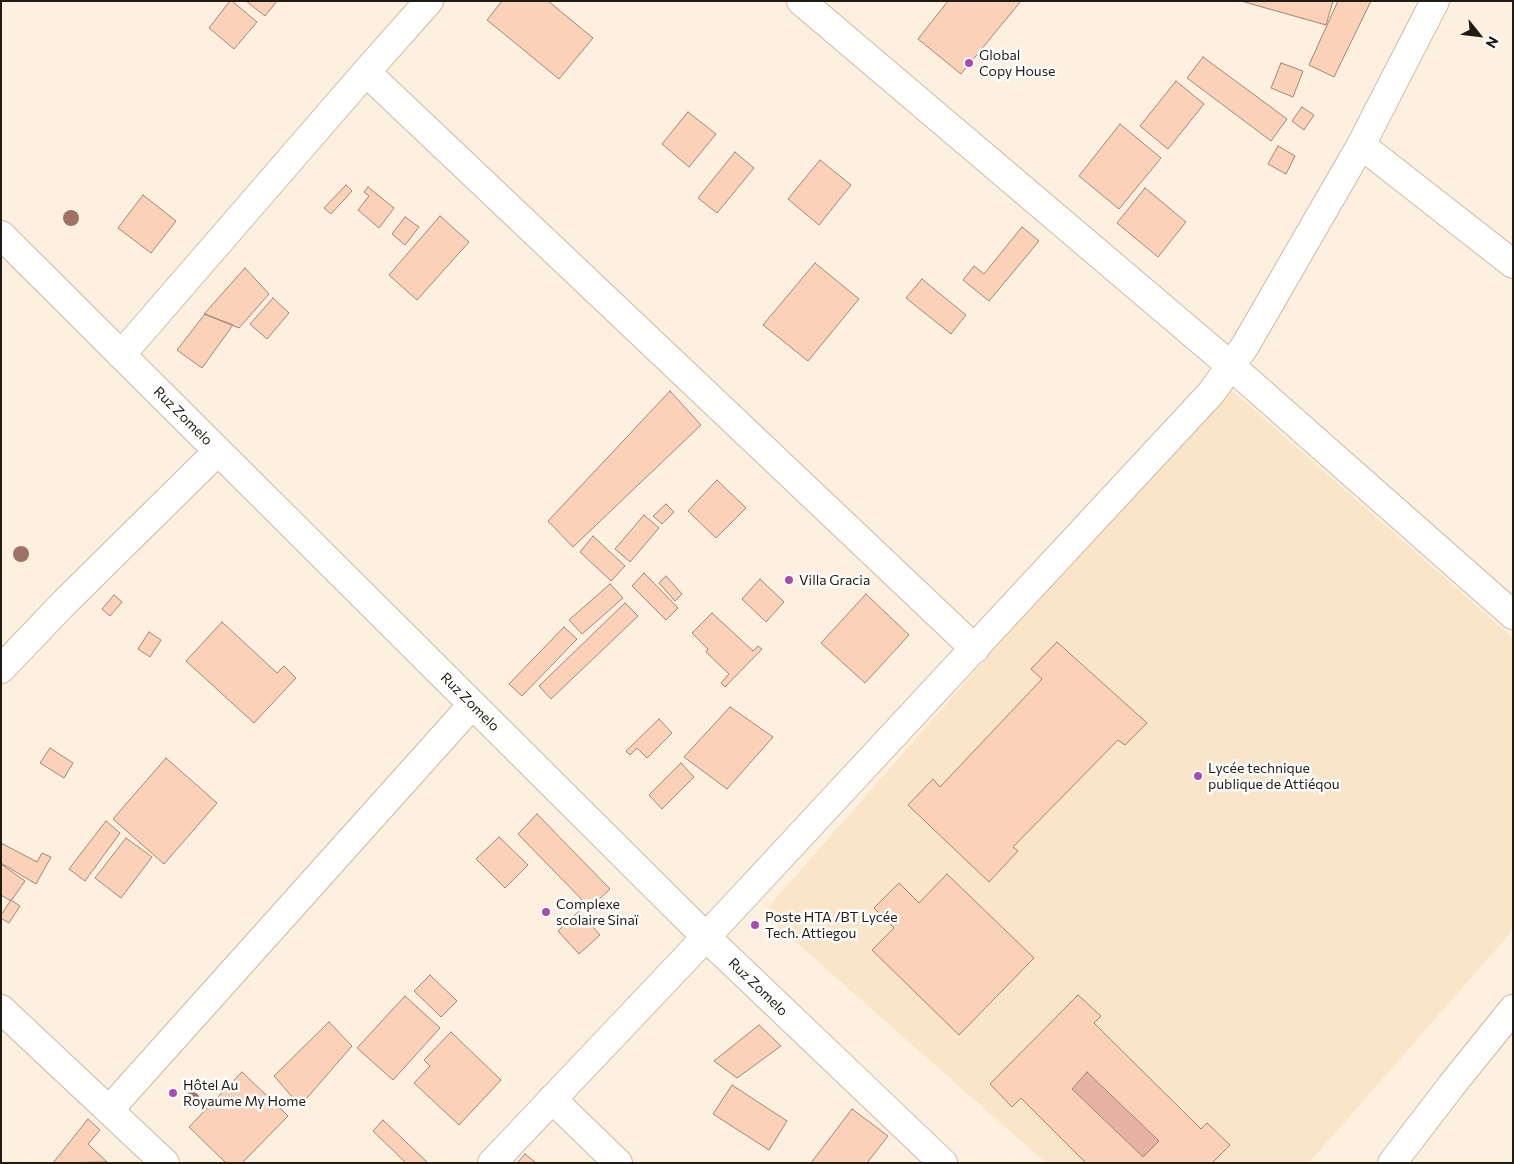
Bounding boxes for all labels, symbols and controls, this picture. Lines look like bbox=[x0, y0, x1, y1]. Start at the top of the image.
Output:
north arrow bbox=[1454, 10, 1504, 60]
text: N bbox=[1483, 34, 1503, 51]
place label: Global Copy House bbox=[979, 47, 1055, 80]
marker: Global Copy House bbox=[963, 57, 975, 69]
street label: Ruz Zomelo bbox=[150, 383, 216, 449]
place label: Villa Gracia bbox=[799, 572, 870, 588]
marker: Villa Gracia bbox=[783, 574, 795, 586]
street label: Ruz Zomelo bbox=[437, 669, 503, 735]
place label: Lycée technique publique de Attiéqou bbox=[1208, 760, 1340, 792]
marker: Lycée technique publique de Attiéqou bbox=[1192, 770, 1204, 782]
place label: Complexe scolaire Sinaï bbox=[556, 896, 638, 929]
marker: Complexe scolaire Sinaï bbox=[540, 906, 552, 918]
place label: Poste HTA /BT Lycée Tech. Attiegou bbox=[765, 909, 898, 942]
marker: Poste HTA /BT Lycée Tech. Attiegou bbox=[749, 919, 761, 931]
street label: Ruz Zomelo bbox=[725, 955, 791, 1019]
place label: Hôtel Au Royaume My Home bbox=[183, 1077, 306, 1110]
marker: Hôtel Au Royaume My Home bbox=[167, 1087, 179, 1099]

